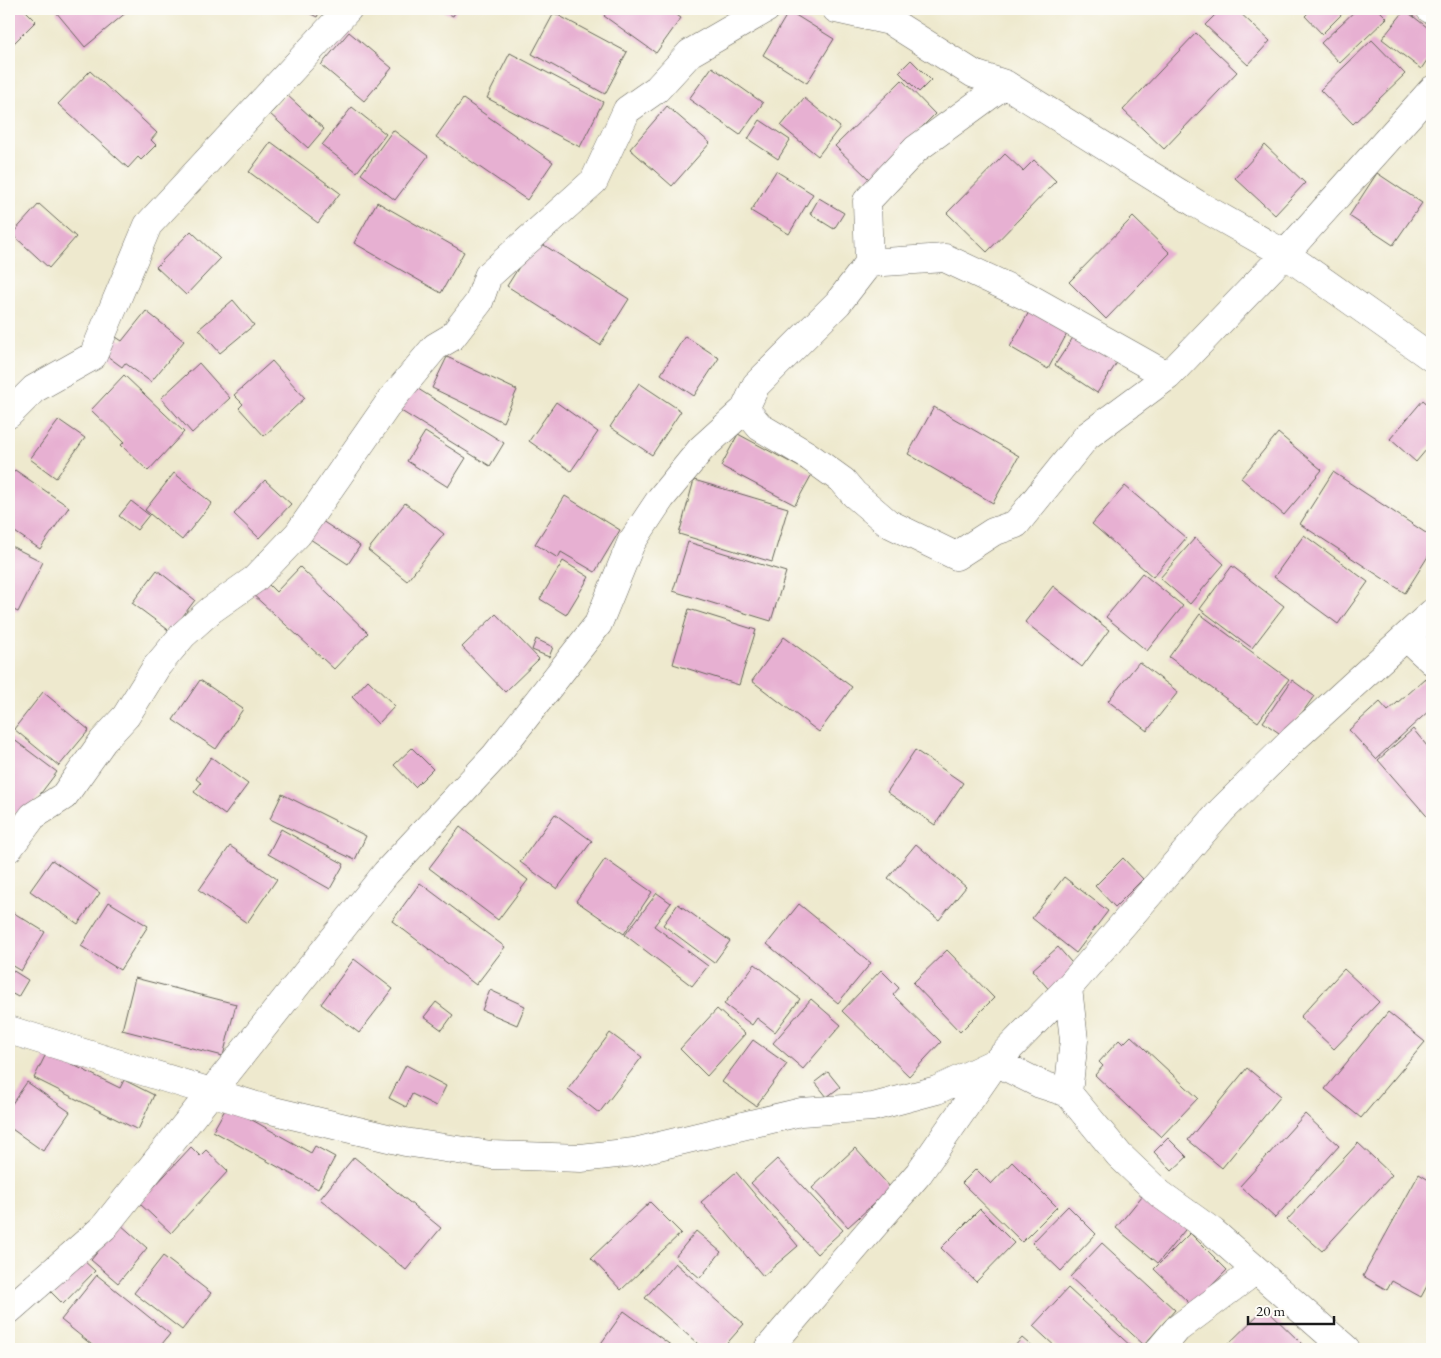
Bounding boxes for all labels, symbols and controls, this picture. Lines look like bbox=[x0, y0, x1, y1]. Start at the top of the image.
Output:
scale bar bbox=[1248, 1293, 1335, 1325]
text: 20 m bbox=[1256, 1301, 1285, 1320]

